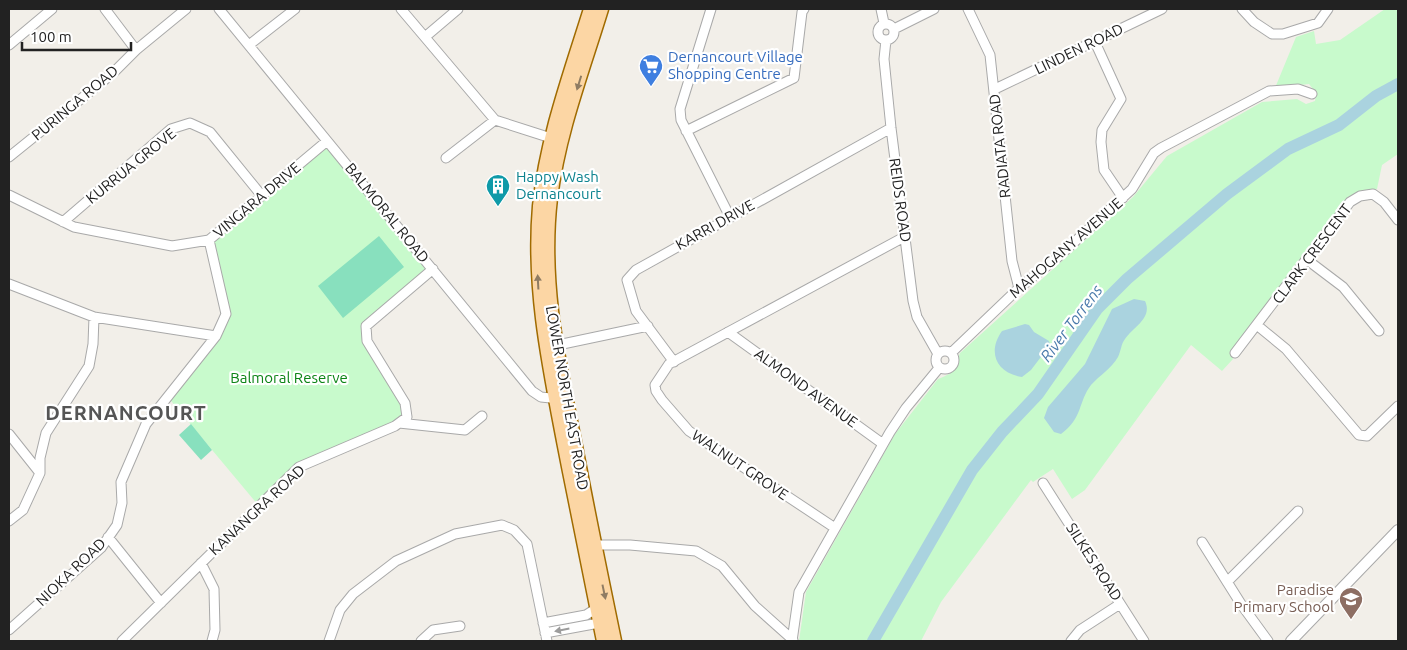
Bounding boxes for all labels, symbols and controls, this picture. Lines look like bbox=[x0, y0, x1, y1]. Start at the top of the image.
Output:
scale bar bbox=[22, 20, 131, 52]
street label: LINDEN ROAD bbox=[1032, 20, 1126, 77]
text: 100 m bbox=[30, 28, 72, 45]
place label: Dernancourt Village Shopping Centre bbox=[668, 48, 803, 82]
supermarket icon: Dernancourt Village Shopping Centre bbox=[638, 53, 664, 87]
street label: PURINGA ROAD bbox=[28, 62, 121, 144]
one-way arrow bbox=[575, 76, 583, 91]
street label: RADIATA ROAD bbox=[986, 93, 1013, 199]
street label: KURRUA GROVE bbox=[83, 124, 179, 207]
street label: REIDS ROAD bbox=[886, 157, 915, 243]
street label: VINGARA DRIVE bbox=[210, 158, 304, 241]
street label: BALMORAL ROAD bbox=[342, 159, 433, 266]
place label: Happy Wash Dernancourt bbox=[516, 168, 601, 202]
building icon: Happy Wash Dernancourt bbox=[485, 173, 511, 207]
street label: MAHOGANY AVENUE bbox=[1006, 194, 1125, 301]
street label: KARRI DRIVE bbox=[673, 196, 757, 253]
street label: CLARK CRESCENT bbox=[1269, 200, 1355, 307]
one-way arrow bbox=[533, 274, 541, 290]
water label: River Torrens bbox=[1036, 281, 1106, 365]
street label: LOWER NORTH EAST ROAD bbox=[543, 304, 592, 492]
street label: ALMOND AVENUE bbox=[752, 345, 861, 431]
park label: Balmoral Reserve bbox=[230, 369, 348, 386]
district label: DERNANCOURT bbox=[45, 401, 207, 424]
street label: WALNUT GROVE bbox=[689, 426, 792, 503]
street label: KANANGRA ROAD bbox=[205, 461, 308, 558]
street label: SILKES ROAD bbox=[1063, 520, 1126, 604]
street label: NIOKA ROAD bbox=[32, 534, 109, 609]
place label: Paradise Primary School bbox=[1233, 581, 1334, 615]
one-way arrow bbox=[600, 584, 608, 599]
school or university icon: Paradise Primary School bbox=[1338, 586, 1364, 620]
one-way arrow bbox=[554, 626, 569, 634]

